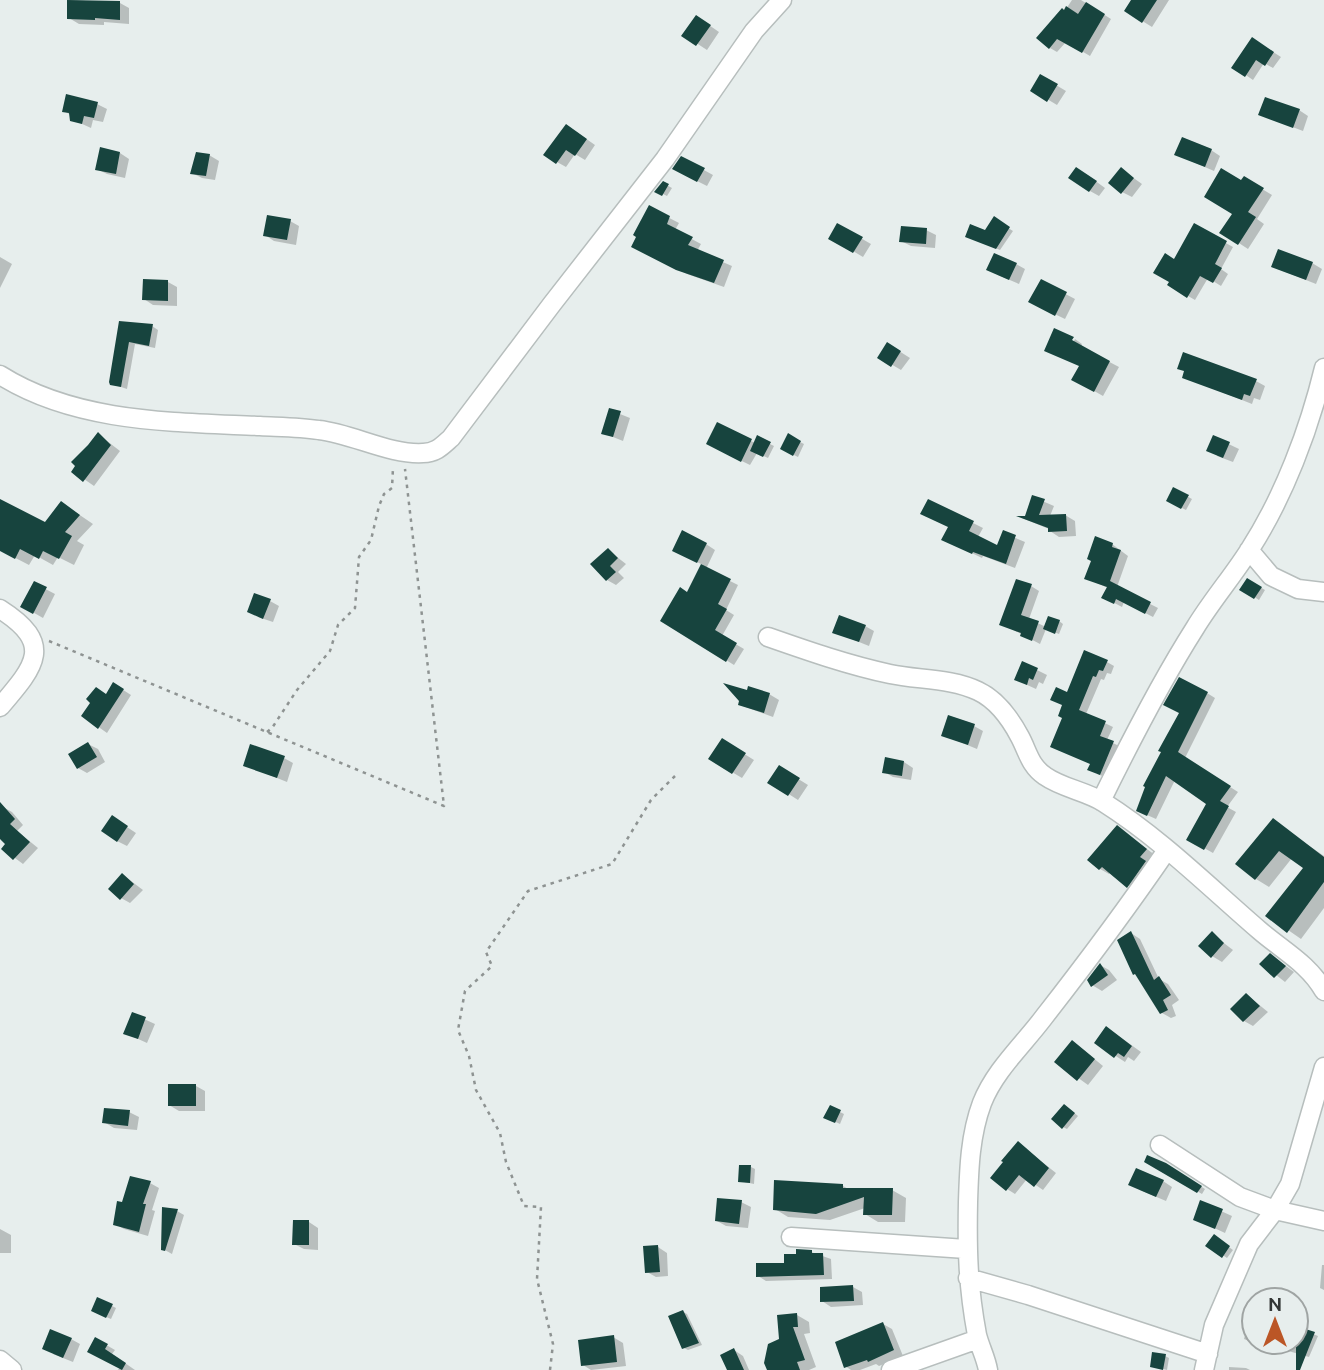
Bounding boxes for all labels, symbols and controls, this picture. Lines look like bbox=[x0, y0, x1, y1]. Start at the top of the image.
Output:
north arrow bbox=[1240, 1286, 1310, 1356]
text: N bbox=[1268, 1293, 1282, 1315]

